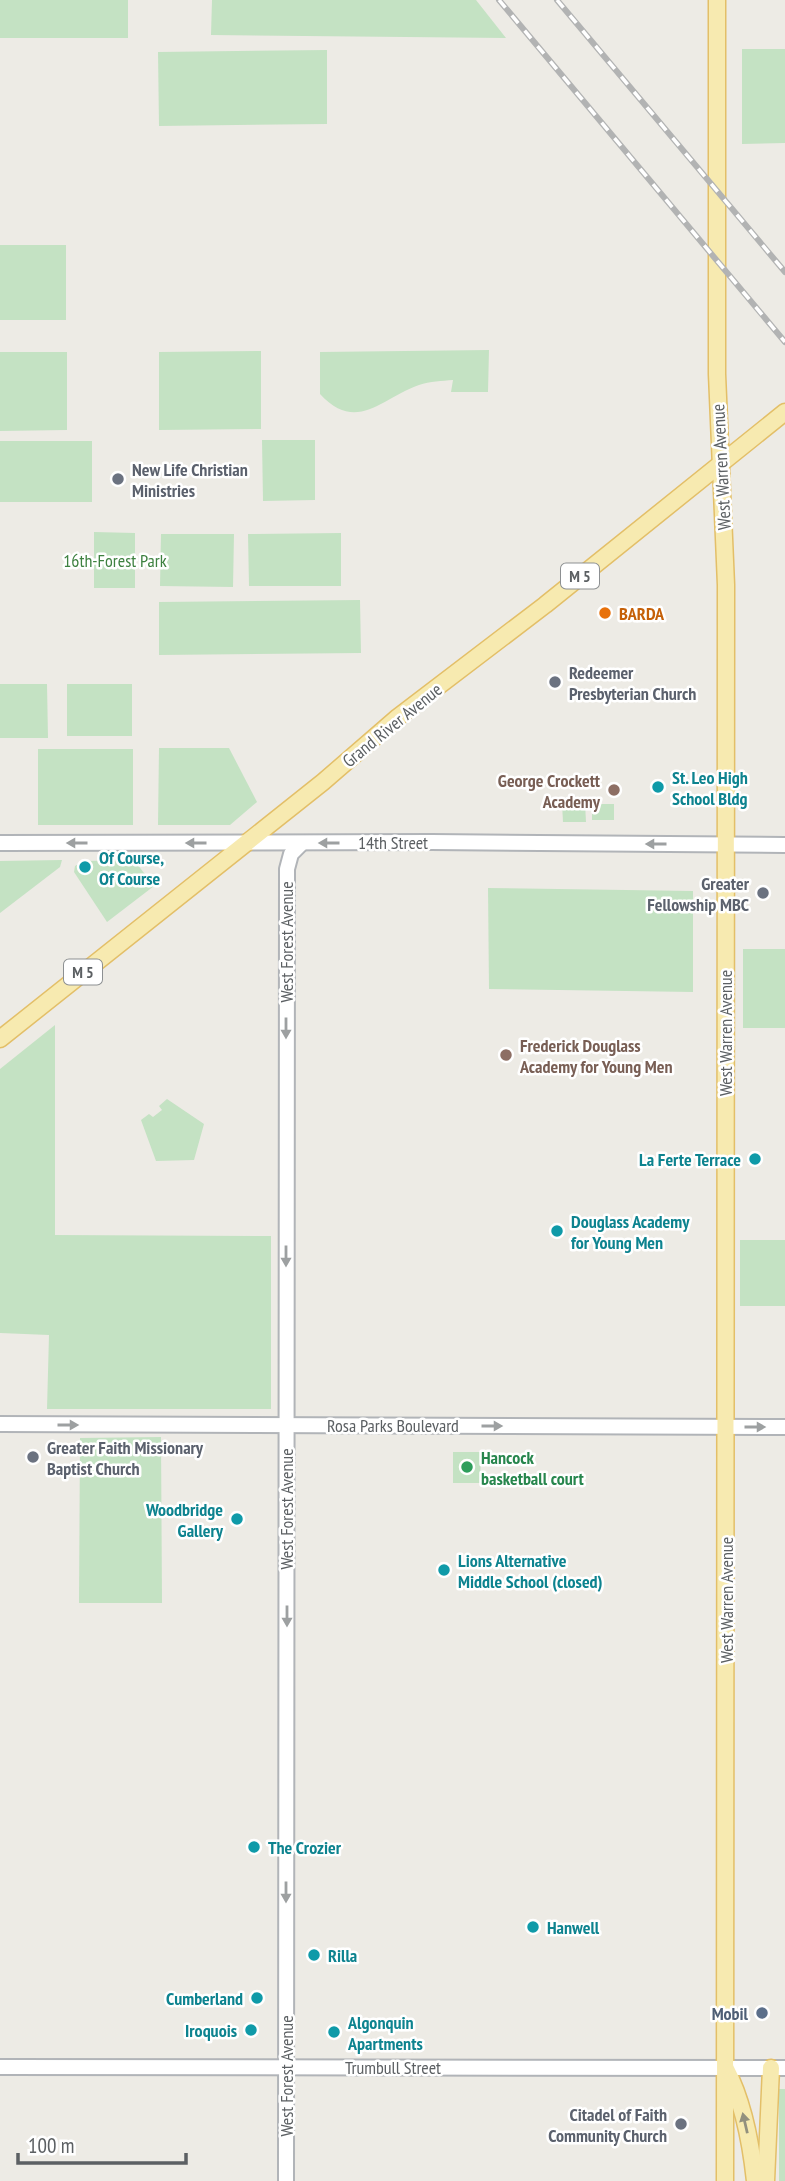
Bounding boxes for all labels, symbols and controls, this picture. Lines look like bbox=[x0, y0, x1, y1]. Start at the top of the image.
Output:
street label: West Warren Avenue bbox=[706, 403, 736, 531]
place label: New Life Christian Ministries bbox=[132, 458, 248, 502]
marker: New Life Christian Ministries bbox=[110, 471, 126, 487]
park label: 16th-Forest Park bbox=[63, 549, 167, 572]
road number: M 5 bbox=[561, 564, 599, 589]
place label: BARDA bbox=[619, 602, 665, 625]
marker: BARDA bbox=[597, 605, 613, 621]
place label: Redeemer Presbyterian Church bbox=[569, 661, 696, 705]
marker: Redeemer Presbyterian Church bbox=[547, 674, 563, 690]
street label: Grand River Avenue bbox=[338, 678, 446, 772]
place label: St. Leo High School Bldg bbox=[672, 766, 748, 810]
place label: George Crockett Academy bbox=[498, 769, 601, 813]
marker: St. Leo High School Bldg bbox=[650, 779, 666, 795]
marker: George Crockett Academy bbox=[606, 782, 622, 798]
street label: 14th Street bbox=[358, 831, 428, 854]
one-way arrow bbox=[66, 837, 88, 849]
one-way arrow bbox=[185, 837, 207, 849]
one-way arrow bbox=[318, 837, 340, 848]
one-way arrow bbox=[645, 838, 667, 850]
place label: Of Course, Of Course bbox=[99, 846, 164, 890]
marker: Of Course, Of Course bbox=[77, 859, 93, 875]
place label: Greater Fellowship MBC bbox=[647, 872, 750, 916]
street label: West Forest Avenue bbox=[275, 881, 298, 1003]
marker: Greater Fellowship MBC bbox=[755, 885, 771, 901]
road number: M 5 bbox=[64, 960, 102, 984]
street label: West Warren Avenue bbox=[714, 970, 737, 1096]
one-way arrow bbox=[280, 1017, 292, 1039]
place label: Frederick Douglass Academy for Young Men bbox=[519, 1034, 673, 1078]
marker: Frederick Douglass Academy for Young Men bbox=[498, 1047, 514, 1063]
place label: La Ferte Terrace bbox=[639, 1148, 741, 1171]
marker: La Ferte Terrace bbox=[747, 1151, 763, 1167]
place label: Douglass Academy for Young Men bbox=[571, 1210, 690, 1254]
marker: Douglass Academy for Young Men bbox=[549, 1223, 565, 1239]
one-way arrow bbox=[280, 1245, 292, 1267]
street label: Rosa Parks Boulevard bbox=[327, 1414, 459, 1437]
one-way arrow bbox=[57, 1419, 79, 1431]
one-way arrow bbox=[481, 1420, 503, 1432]
one-way arrow bbox=[744, 1421, 766, 1433]
place label: Greater Faith Missionary Baptist Church bbox=[47, 1436, 204, 1480]
place label: Hancock basketball court bbox=[481, 1446, 585, 1490]
street label: West Forest Avenue bbox=[275, 1448, 298, 1570]
marker: Greater Faith Missionary Baptist Church bbox=[25, 1449, 41, 1465]
marker: Hancock basketball court bbox=[459, 1459, 475, 1475]
place label: Woodbridge Gallery bbox=[145, 1498, 224, 1542]
marker: Woodbridge Gallery bbox=[229, 1511, 245, 1527]
street label: West Warren Avenue bbox=[715, 1537, 738, 1663]
place label: Lions Alternative Middle School (closed) bbox=[458, 1549, 603, 1593]
marker: Lions Alternative Middle School (closed) bbox=[436, 1562, 452, 1578]
one-way arrow bbox=[281, 1605, 293, 1627]
place label: The Crozier bbox=[268, 1836, 342, 1859]
marker: The Crozier bbox=[246, 1839, 262, 1855]
one-way arrow bbox=[280, 1881, 292, 1903]
place label: Hanwell bbox=[547, 1916, 600, 1939]
marker: Hanwell bbox=[525, 1919, 541, 1935]
place label: Rilla bbox=[328, 1944, 357, 1967]
marker: Rilla bbox=[306, 1947, 322, 1963]
place label: Cumberland bbox=[166, 1987, 243, 2010]
marker: Cumberland bbox=[249, 1990, 265, 2006]
place label: Mobil bbox=[712, 2002, 749, 2025]
marker: Mobil bbox=[754, 2005, 770, 2021]
place label: Algonquin Apartments bbox=[347, 2011, 423, 2055]
street label: West Forest Avenue bbox=[275, 2015, 298, 2137]
place label: Iroquois bbox=[185, 2019, 237, 2042]
marker: Iroquois bbox=[243, 2022, 259, 2038]
marker: Algonquin Apartments bbox=[326, 2024, 342, 2040]
street label: Trumbull Street bbox=[345, 2056, 441, 2079]
place label: Citadel of Faith Community Church bbox=[548, 2103, 667, 2147]
one-way arrow bbox=[739, 2111, 750, 2133]
marker: Citadel of Faith Community Church bbox=[673, 2116, 689, 2132]
scale bar bbox=[18, 2122, 186, 2166]
text: 100 m bbox=[28, 2132, 74, 2159]

